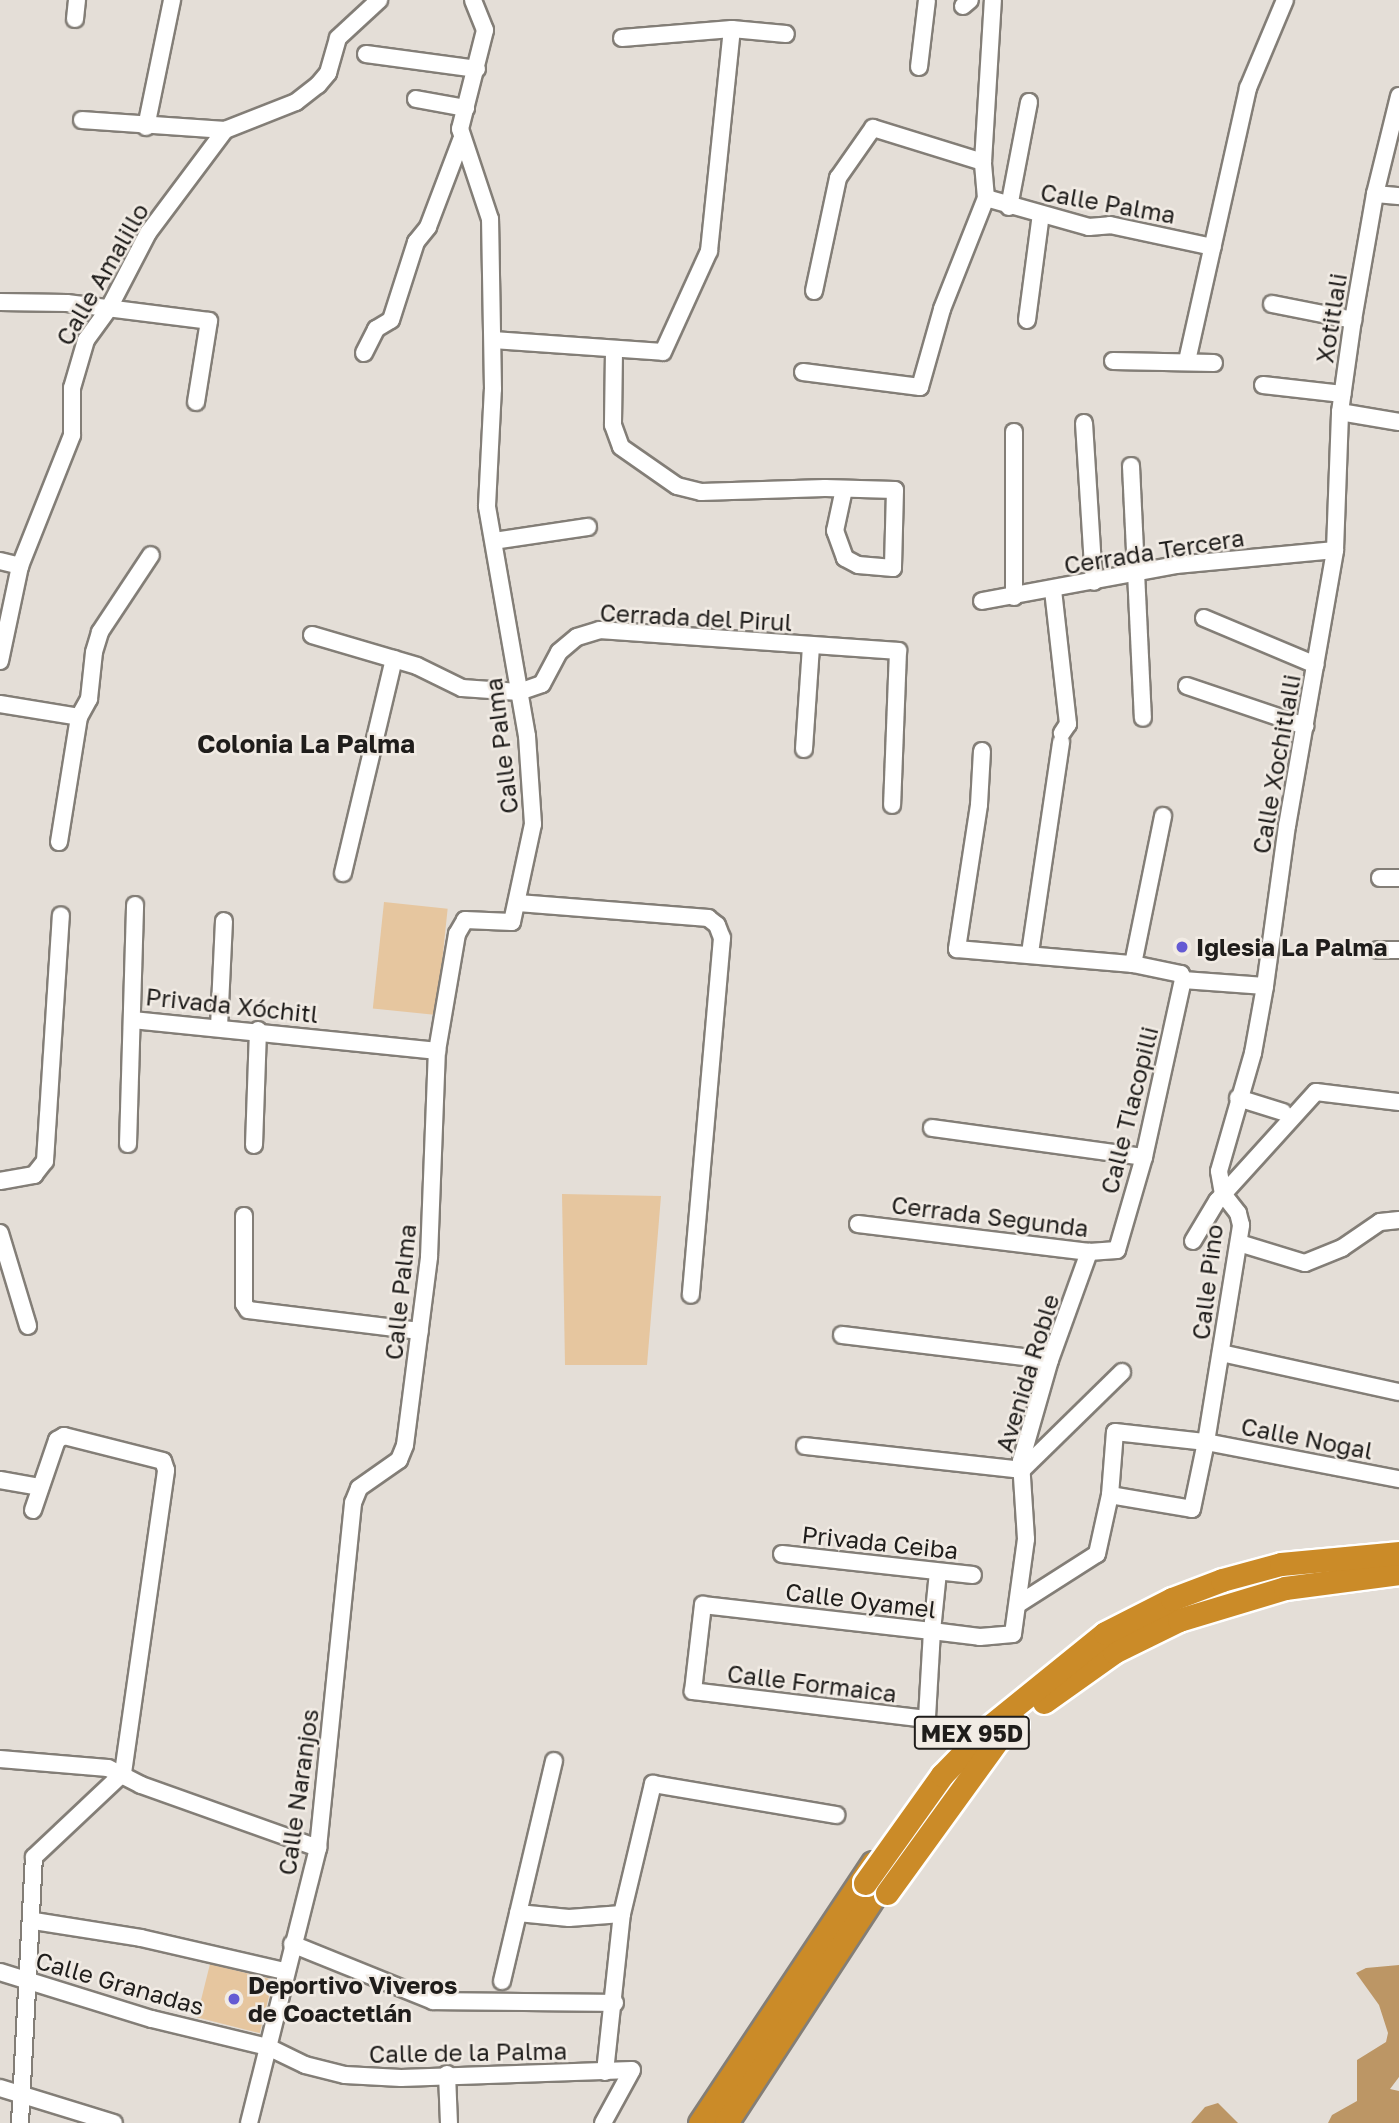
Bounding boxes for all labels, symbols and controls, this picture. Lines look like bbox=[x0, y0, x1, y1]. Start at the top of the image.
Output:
street label: Calle Palma bbox=[1038, 177, 1178, 229]
street label: Calle Amalillo bbox=[50, 198, 154, 350]
street label: Xotitlali bbox=[1310, 271, 1352, 365]
street label: Cerrada Tercera bbox=[1062, 523, 1246, 579]
street label: Cerrada del Pirul bbox=[599, 598, 793, 636]
street label: Calle Xochitlalli bbox=[1246, 672, 1306, 856]
street label: Calle Palma bbox=[478, 677, 524, 815]
district label: Colonia La Palma bbox=[197, 728, 415, 760]
place label: Iglesia La Palma bbox=[1196, 933, 1387, 961]
marker: Iglesia La Palma bbox=[1174, 939, 1190, 955]
street label: Privada Xóchitl bbox=[144, 982, 320, 1028]
street label: Calle Tlacopilli bbox=[1094, 1023, 1164, 1197]
street label: Cerrada Segunda bbox=[890, 1190, 1090, 1242]
street label: Calle Palma bbox=[379, 1223, 421, 1361]
street label: Calle Pino bbox=[1186, 1223, 1228, 1341]
street label: Avenida Roble bbox=[989, 1291, 1065, 1455]
street label: Calle Nogal bbox=[1239, 1411, 1375, 1465]
street label: Privada Ceiba bbox=[800, 1519, 960, 1565]
street label: Calle Oyamel bbox=[784, 1576, 938, 1624]
street label: Calle Formaica bbox=[726, 1658, 898, 1708]
street label: Calle Naranjos bbox=[272, 1707, 324, 1877]
road number: MEX 95D bbox=[912, 1714, 1032, 1752]
street label: Calle Granadas bbox=[32, 1945, 208, 2021]
place label: Deportivo Viveros de Coactetlán bbox=[248, 1971, 457, 2027]
marker: Deportivo Viveros de Coactetlán bbox=[226, 1991, 242, 2007]
street label: Calle de la Palma bbox=[369, 2036, 567, 2068]

